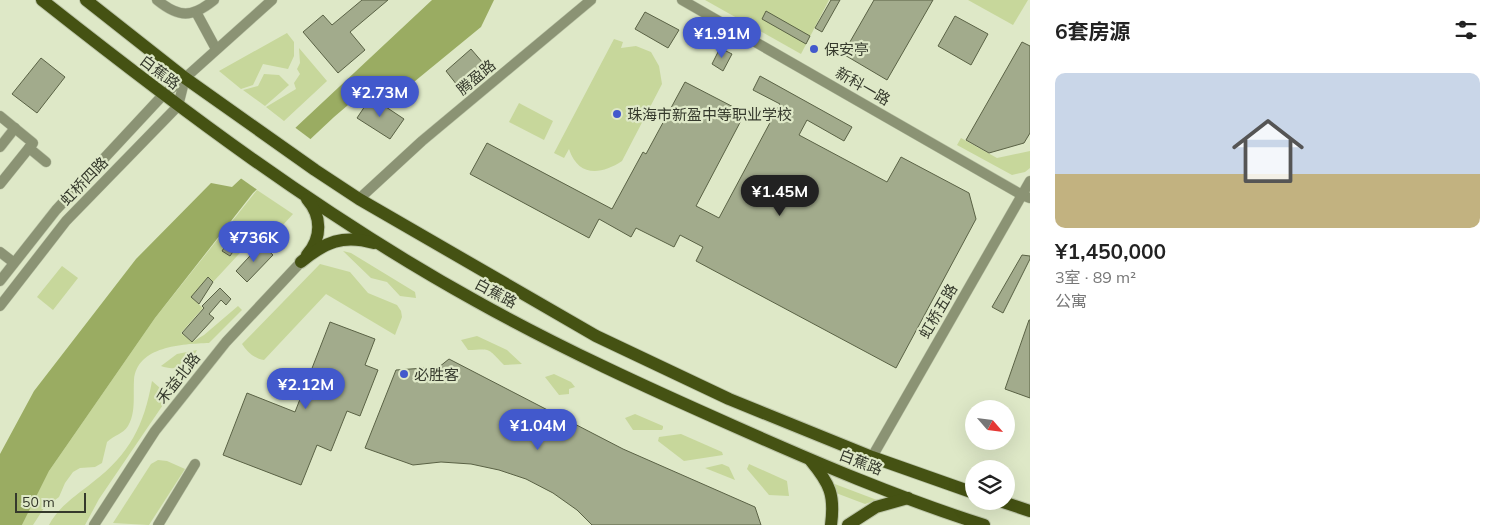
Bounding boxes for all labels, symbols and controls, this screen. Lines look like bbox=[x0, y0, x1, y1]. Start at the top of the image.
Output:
icon: filters bbox=[1452, 16, 1480, 44]
pin: ¥1.91M bbox=[681, 17, 763, 59]
text: 6套房源 bbox=[1055, 18, 1131, 44]
text: ¥1.91M bbox=[694, 23, 750, 43]
place label: 保安亭 bbox=[824, 40, 869, 59]
marker: 保安亭 bbox=[808, 43, 820, 55]
street label: 白蕉路 bbox=[136, 51, 184, 93]
street label: 腾盈路 bbox=[453, 55, 499, 99]
street label: 新科一路 bbox=[832, 63, 894, 109]
pin: ¥2.73M bbox=[339, 76, 421, 118]
text: ¥2.73M bbox=[352, 82, 408, 102]
place label: 珠海市新盈中等职业学校 bbox=[627, 105, 792, 124]
icon: home bbox=[1223, 106, 1313, 196]
marker: 珠海市新盈中等职业学校 bbox=[611, 108, 623, 120]
street label: 虹桥四路 bbox=[56, 153, 112, 209]
pin: ¥1.45M bbox=[739, 174, 821, 217]
text: ¥1.45M bbox=[752, 181, 808, 201]
pin: ¥736K bbox=[219, 220, 289, 263]
text: ¥736K bbox=[229, 227, 279, 247]
text: ¥1,450,000 bbox=[1055, 238, 1166, 264]
text: 3室 · 89 m² bbox=[1055, 267, 1136, 287]
street label: 白蕉路 bbox=[472, 274, 520, 312]
street label: 虹桥五路 bbox=[915, 280, 961, 342]
text: 公寓 bbox=[1055, 291, 1087, 311]
street label: 禾益北路 bbox=[152, 349, 204, 407]
place label: 必胜客 bbox=[414, 365, 459, 384]
pin: ¥2.12M bbox=[265, 368, 347, 410]
marker: 必胜客 bbox=[398, 368, 410, 380]
text: ¥2.12M bbox=[278, 374, 334, 394]
north arrow bbox=[965, 400, 1015, 450]
map controls bbox=[965, 400, 1015, 510]
pin: ¥1.04M bbox=[497, 408, 579, 451]
text: ¥1.04M bbox=[510, 415, 566, 435]
street label: 白蕉路 bbox=[837, 445, 885, 479]
button: layers bbox=[965, 460, 1015, 510]
scale bar bbox=[15, 490, 86, 513]
text: 50 m bbox=[22, 493, 55, 511]

